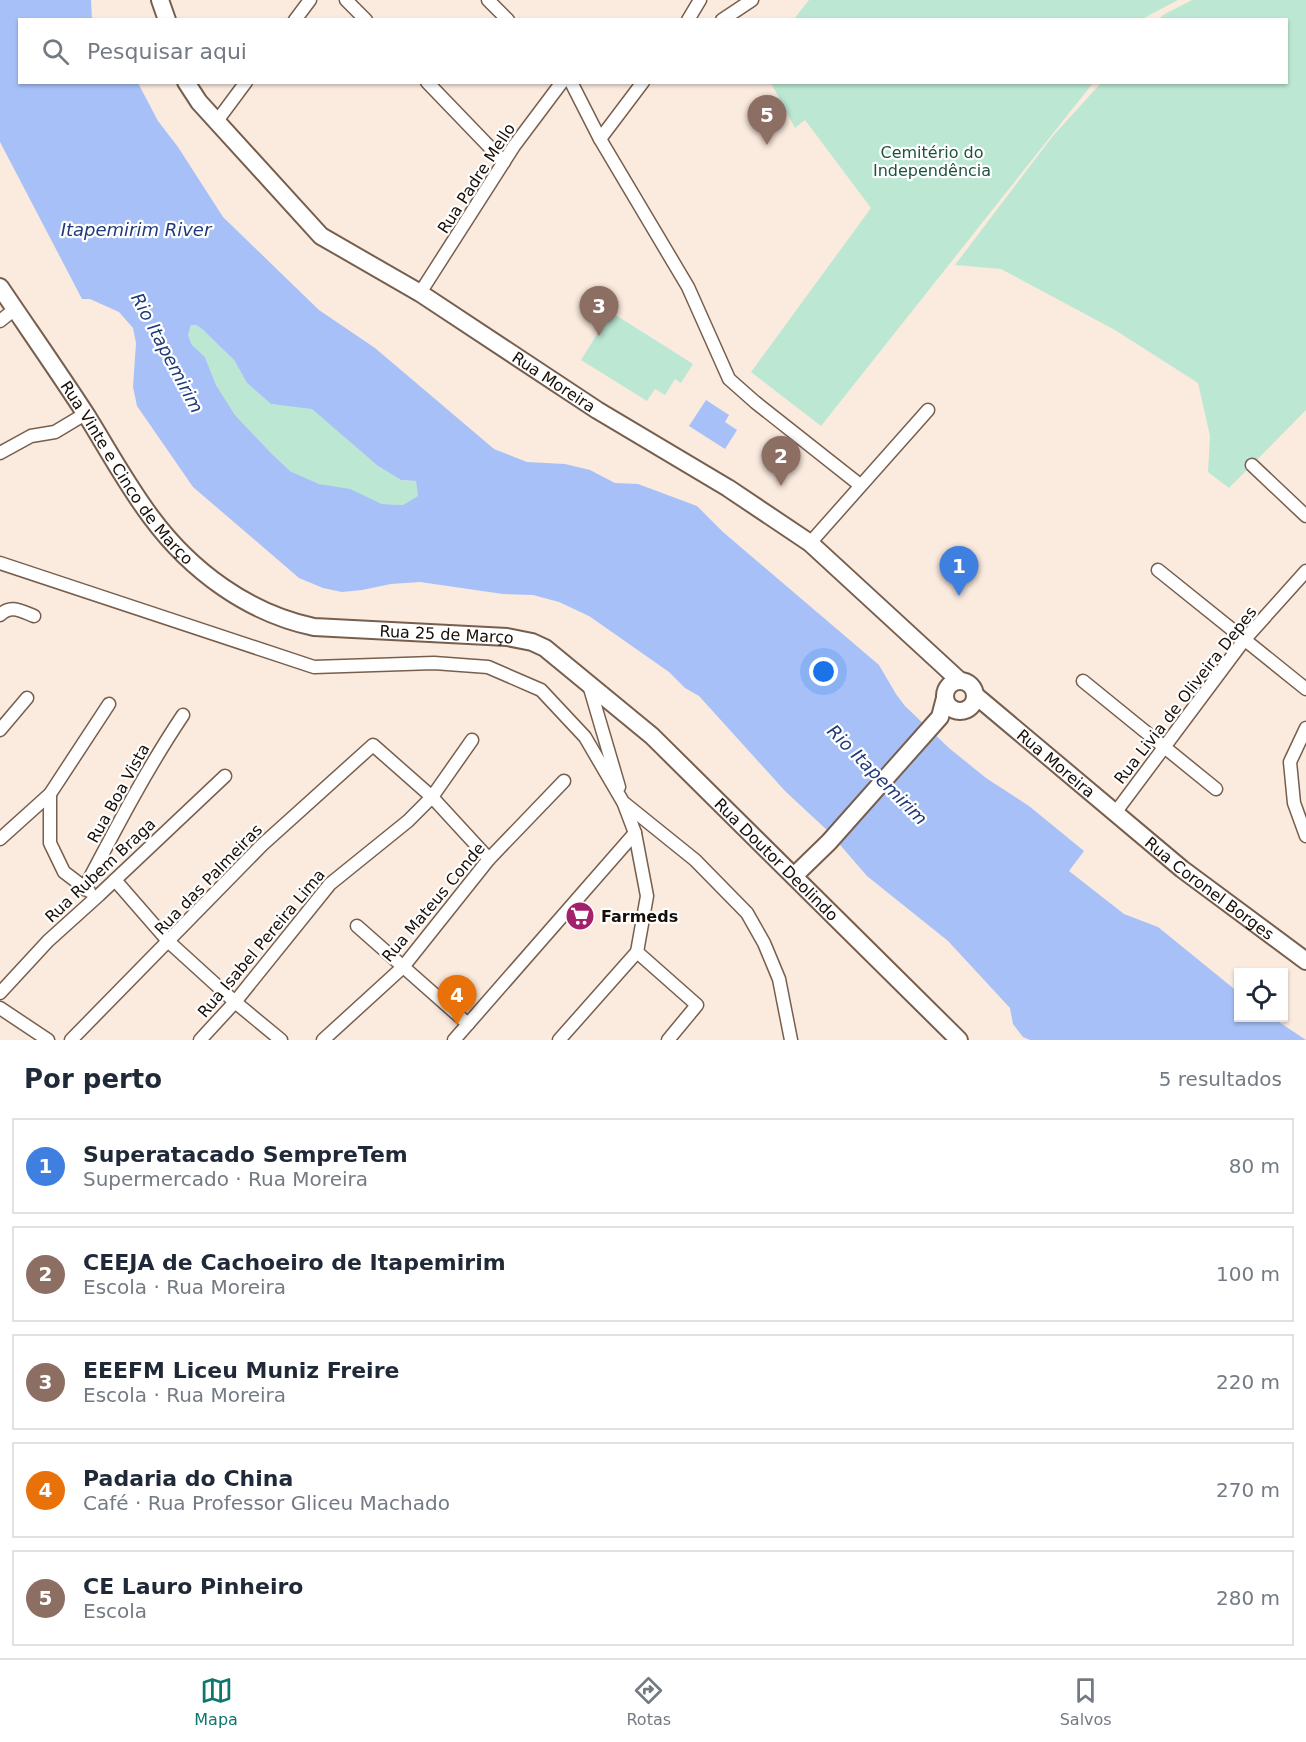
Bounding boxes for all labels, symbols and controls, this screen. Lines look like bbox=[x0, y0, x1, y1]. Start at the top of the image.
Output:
search box bbox=[18, 18, 1288, 84]
icon: search bbox=[39, 35, 72, 68]
text: Pesquisar aqui bbox=[87, 39, 247, 64]
pin: 5 bbox=[748, 96, 786, 145]
street label: Rua Padre Mello bbox=[434, 120, 519, 237]
park label: Cemitério do Independência bbox=[873, 143, 991, 180]
water label: Itapemirim River bbox=[61, 219, 213, 240]
pin: 3 bbox=[580, 286, 618, 336]
water label: Rio Itapemirim bbox=[127, 289, 208, 416]
street label: Rua Moreira bbox=[509, 348, 599, 416]
street label: Rua Vinte e Cinco de Março bbox=[56, 377, 197, 569]
pin: 2 bbox=[762, 436, 800, 486]
pin: 1 bbox=[940, 546, 978, 596]
street label: Rua Livia de Oliveira Depes bbox=[1110, 603, 1261, 788]
street label: Rua 25 de Março bbox=[379, 621, 515, 648]
your location bbox=[809, 657, 838, 686]
water label: Rio Itapemirim bbox=[823, 720, 932, 829]
street label: Rua Moreira bbox=[1013, 725, 1099, 802]
street label: Rua Boa Vista bbox=[83, 740, 154, 846]
street label: Rua Doutor Deolindo bbox=[710, 794, 842, 925]
street label: Rua Rubem Braga bbox=[41, 814, 159, 926]
street label: Rua das Palmeiras bbox=[151, 820, 266, 939]
street label: Rua Coronel Borges bbox=[1141, 833, 1278, 944]
street label: Rua Mateus Conde bbox=[378, 839, 489, 966]
street label: Rua Isabel Pereira Lima bbox=[194, 865, 329, 1021]
supermarket icon: Farmeds bbox=[564, 900, 596, 932]
place label: Farmeds bbox=[601, 907, 678, 926]
map controls bbox=[1234, 968, 1288, 1022]
button: locate bbox=[1234, 968, 1288, 1022]
pin: 4 bbox=[438, 976, 476, 1025]
text: Por perto bbox=[24, 1064, 162, 1094]
text: 5 resultados bbox=[1159, 1067, 1282, 1091]
text: Superatacado SempreTem bbox=[83, 1142, 408, 1167]
text: 1 bbox=[39, 1154, 52, 1178]
text: 80 m bbox=[1229, 1154, 1280, 1178]
text: Supermercado · Rua Moreira bbox=[83, 1167, 368, 1191]
text: CEEJA de Cachoeiro de Itapemirim bbox=[83, 1250, 506, 1275]
text: 2 bbox=[39, 1262, 52, 1286]
text: 100 m bbox=[1216, 1262, 1280, 1286]
text: Escola · Rua Moreira bbox=[83, 1275, 286, 1299]
text: EEEFM Liceu Muniz Freire bbox=[83, 1358, 399, 1383]
text: 3 bbox=[39, 1370, 52, 1394]
text: 220 m bbox=[1216, 1370, 1280, 1394]
text: Escola · Rua Moreira bbox=[83, 1383, 286, 1407]
text: Padaria do China bbox=[83, 1466, 293, 1491]
text: 4 bbox=[39, 1478, 52, 1502]
text: 270 m bbox=[1216, 1478, 1280, 1502]
text: Café · Rua Professor Gliceu Machado bbox=[83, 1491, 450, 1515]
text: CE Lauro Pinheiro bbox=[83, 1574, 303, 1599]
text: 5 bbox=[39, 1586, 52, 1610]
text: 280 m bbox=[1216, 1586, 1280, 1610]
text: Escola bbox=[83, 1599, 147, 1623]
tab: Mapa bbox=[194, 1674, 238, 1729]
tab: Rotas bbox=[626, 1674, 671, 1729]
tab: Salvos bbox=[1060, 1674, 1112, 1729]

